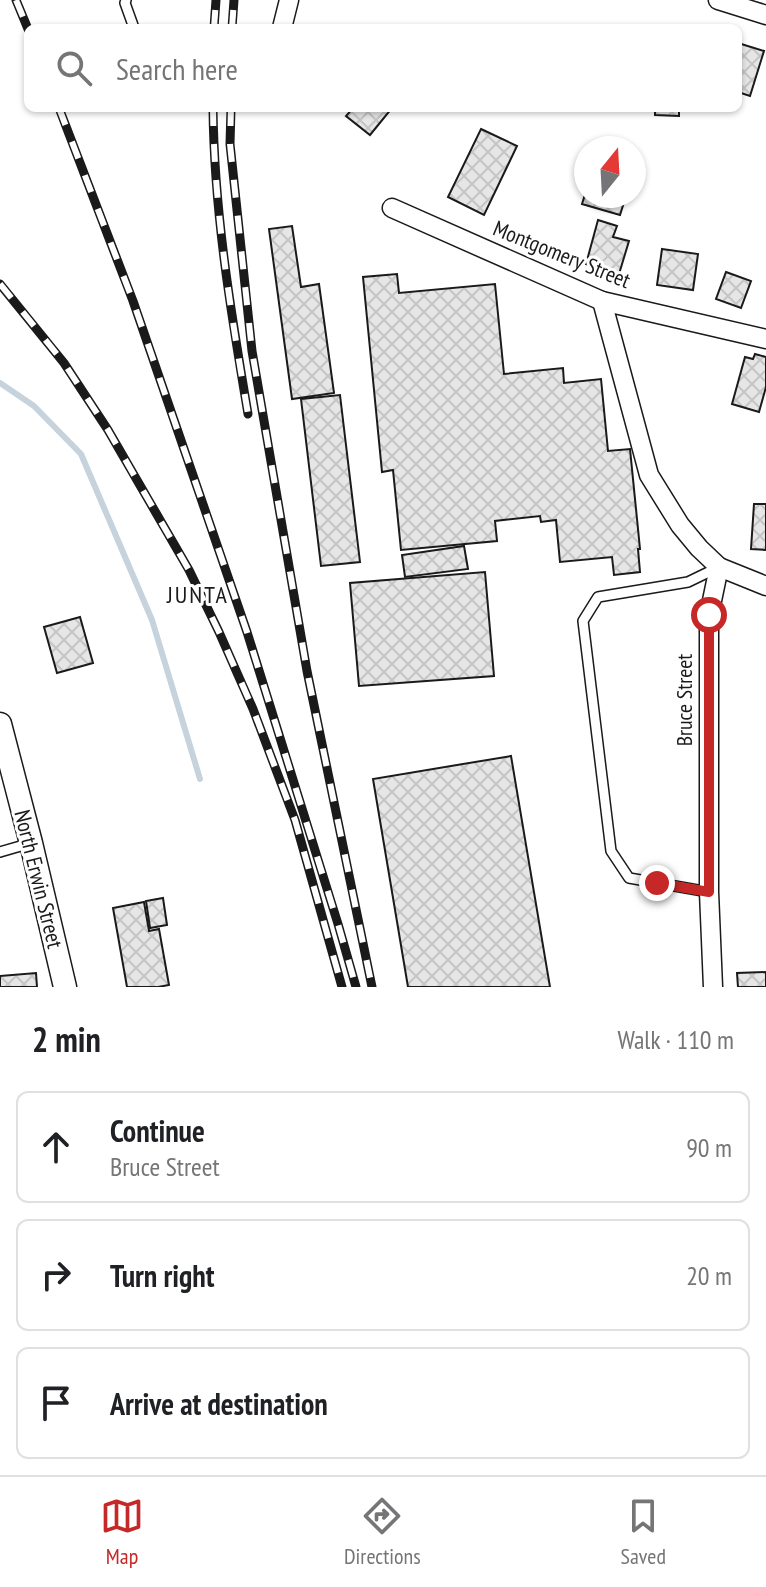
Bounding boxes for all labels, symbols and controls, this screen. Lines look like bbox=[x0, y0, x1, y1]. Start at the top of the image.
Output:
search box bbox=[24, 24, 742, 112]
icon: search bbox=[52, 46, 96, 90]
text: Search here bbox=[116, 49, 238, 88]
north arrow bbox=[574, 136, 646, 208]
street label: Montgomery Street bbox=[489, 214, 635, 294]
district label: JUNTA bbox=[166, 579, 229, 610]
route start bbox=[691, 597, 727, 633]
street label: Bruce Street bbox=[670, 654, 698, 746]
street label: North Erwin Street bbox=[8, 807, 70, 951]
route end bbox=[639, 865, 675, 901]
text: 2 min bbox=[32, 1017, 101, 1061]
text: Walk · 110 m bbox=[617, 1023, 734, 1056]
text: Continue bbox=[110, 1111, 205, 1150]
icon: ahead bbox=[34, 1125, 78, 1169]
text: 90 m bbox=[686, 1131, 732, 1164]
text: Bruce Street bbox=[110, 1150, 220, 1183]
icon: right bbox=[34, 1253, 78, 1297]
text: Turn right bbox=[110, 1256, 214, 1295]
text: 20 m bbox=[686, 1259, 732, 1292]
icon: arrive bbox=[34, 1381, 78, 1425]
text: Arrive at destination bbox=[110, 1384, 328, 1423]
tab: Map bbox=[100, 1494, 144, 1570]
tab: Directions bbox=[344, 1494, 421, 1570]
tab: Saved bbox=[621, 1494, 666, 1570]

